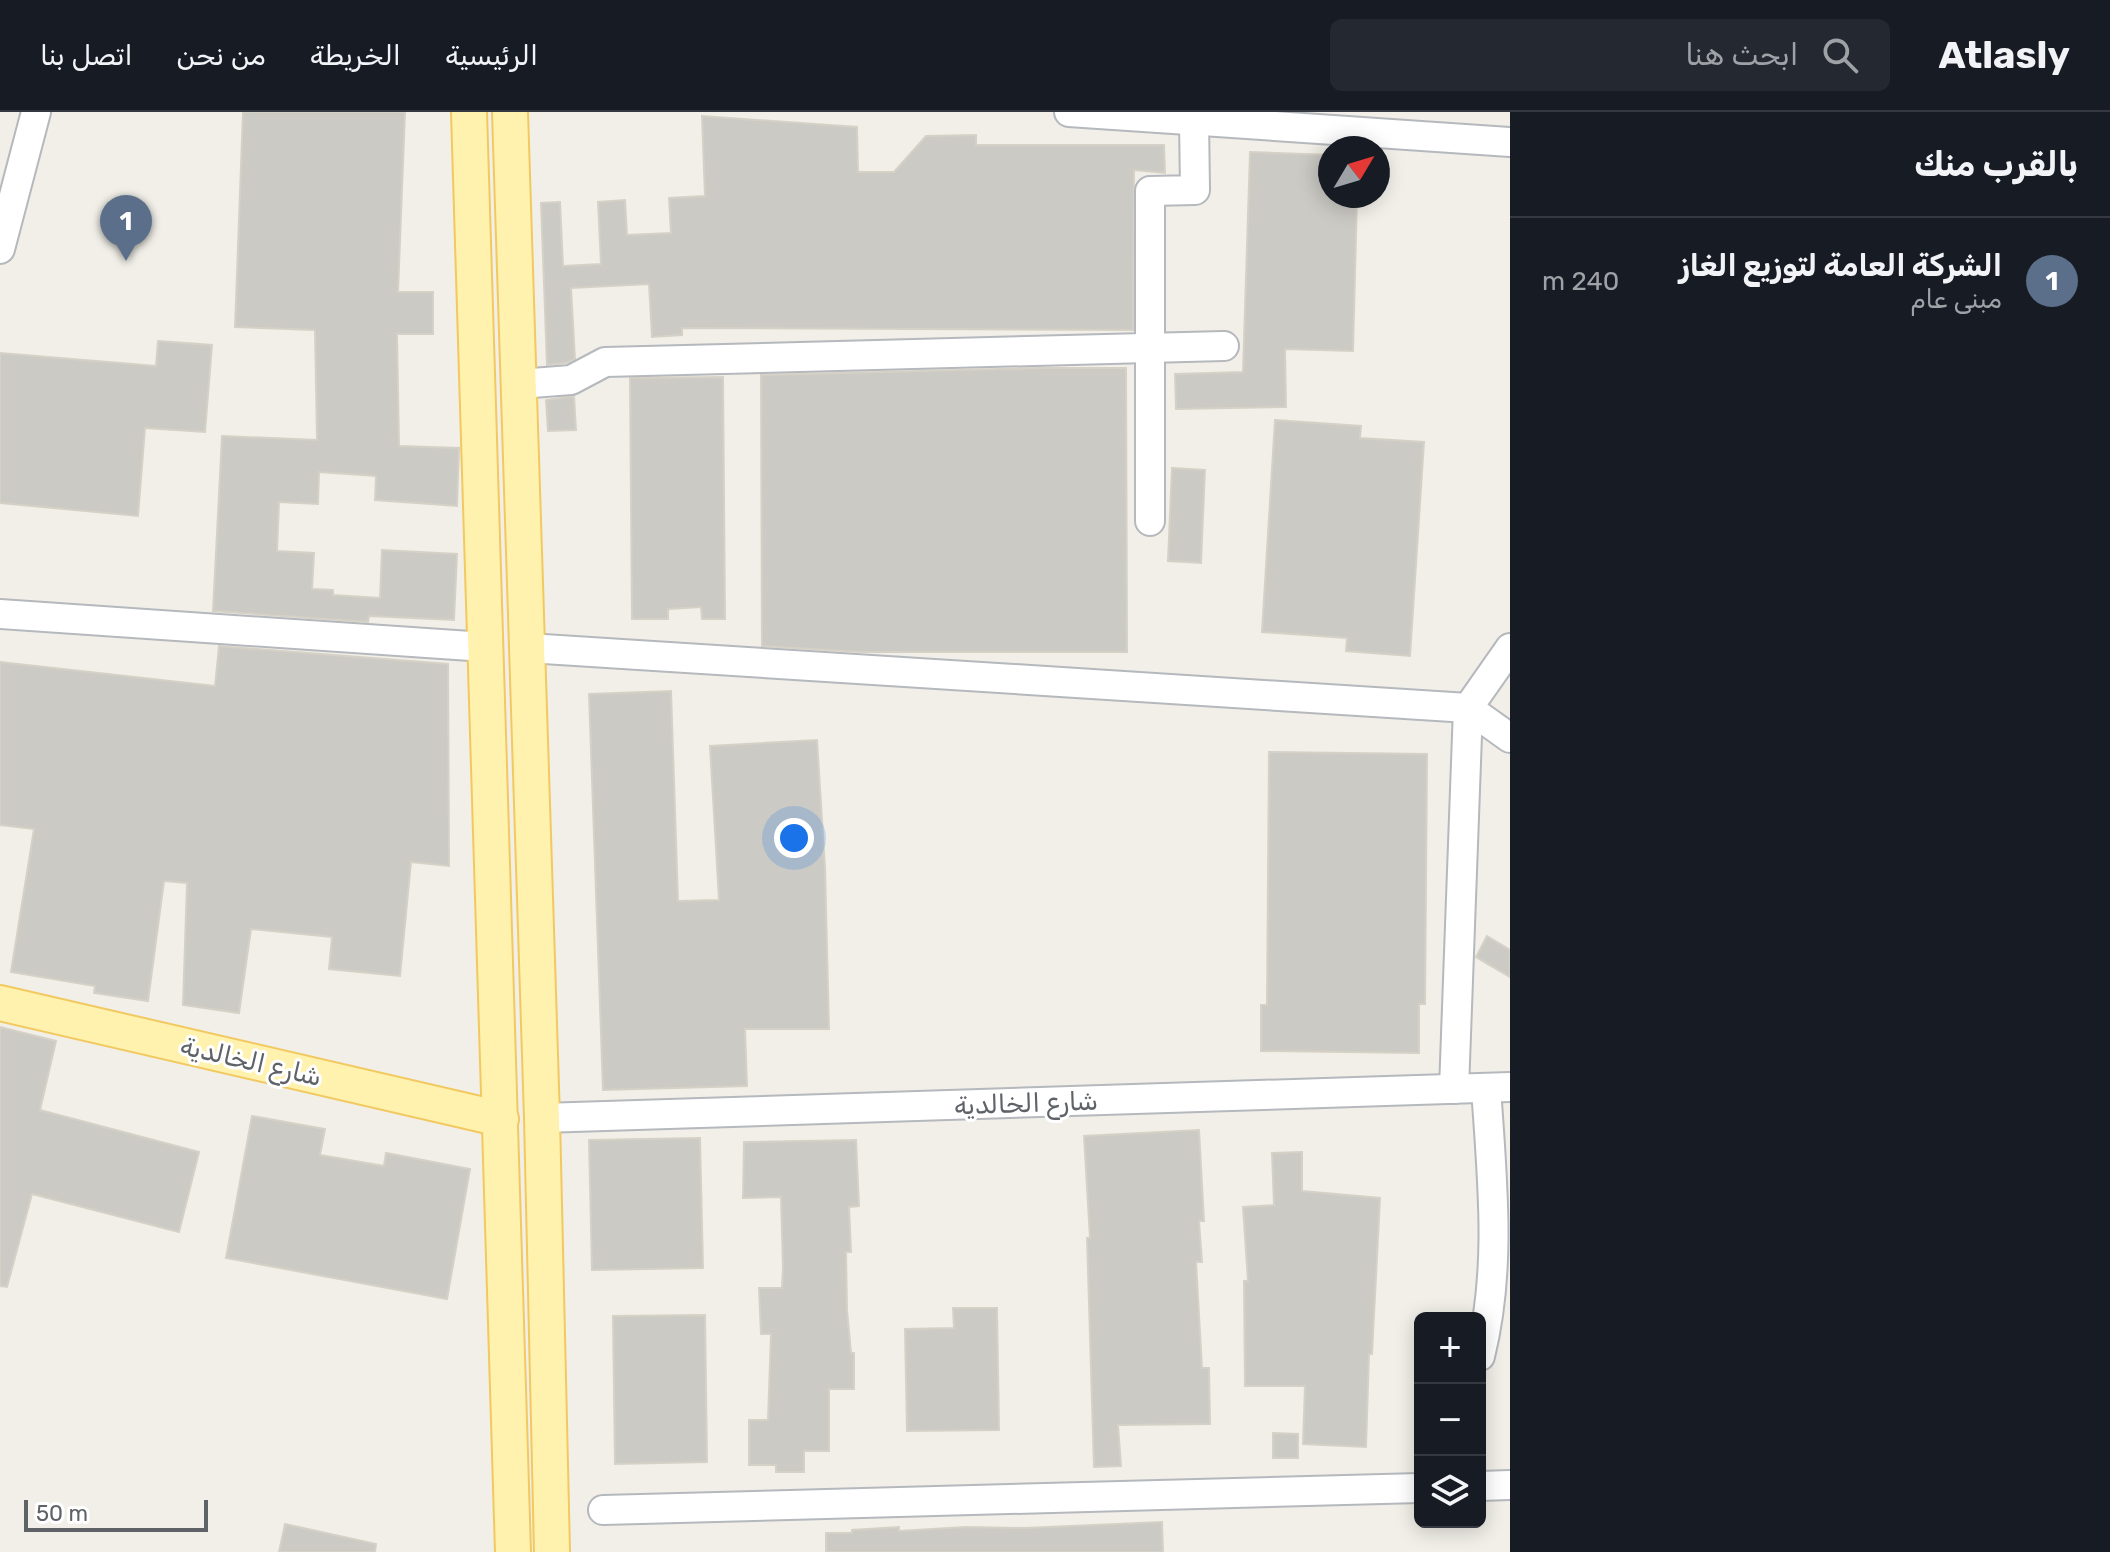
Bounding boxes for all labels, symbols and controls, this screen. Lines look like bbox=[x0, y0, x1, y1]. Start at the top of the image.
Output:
search box bbox=[1330, 19, 1890, 91]
text: Atlasly bbox=[1938, 32, 2070, 78]
icon: search bbox=[1818, 33, 1862, 77]
text: ابحث هنا bbox=[1685, 37, 1798, 73]
text: اتصل بنا bbox=[40, 39, 133, 72]
text: من نحن bbox=[177, 39, 266, 72]
text: الخريطة bbox=[310, 39, 401, 72]
text: الرئيسية bbox=[445, 39, 538, 72]
north arrow bbox=[1318, 136, 1390, 208]
text: بالقرب منك bbox=[1914, 144, 2078, 185]
pin: 1 bbox=[100, 195, 152, 261]
text: الشركة العامة لتوزيع الغاز bbox=[1679, 248, 2002, 284]
text: 240 m bbox=[1542, 266, 1619, 297]
text: 1 bbox=[2046, 266, 2058, 297]
text: مبنى عام bbox=[1910, 284, 2002, 315]
your location bbox=[774, 818, 814, 858]
street label: شارع الخالدية bbox=[177, 1030, 325, 1095]
street label: شارع الخالدية bbox=[953, 1085, 1099, 1124]
map controls bbox=[1414, 1312, 1486, 1528]
button: + bbox=[1414, 1312, 1486, 1384]
button: − bbox=[1414, 1384, 1486, 1456]
button: layers bbox=[1414, 1456, 1486, 1528]
scale bar bbox=[24, 1496, 208, 1532]
text: 50 m bbox=[36, 1500, 88, 1527]

